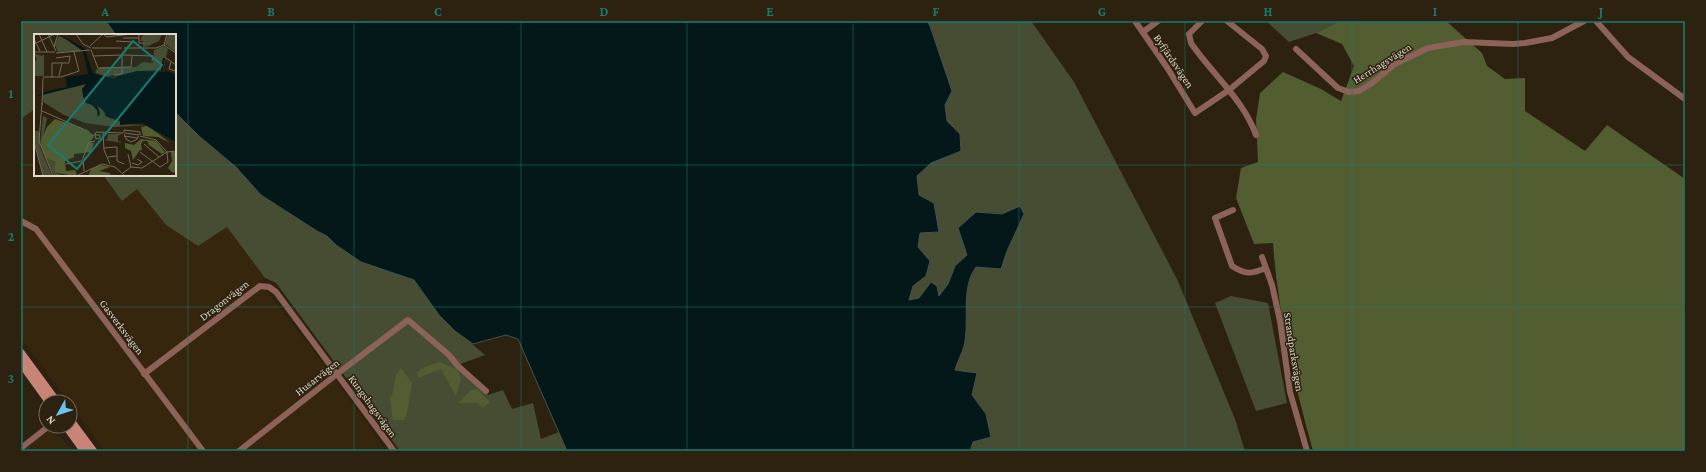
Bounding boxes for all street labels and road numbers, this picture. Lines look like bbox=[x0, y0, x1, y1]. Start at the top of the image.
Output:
street label: Byfjärdsvägen bbox=[1151, 32, 1196, 91]
street label: Herrhagsvägen bbox=[1351, 40, 1414, 87]
street label: Dragonvägen bbox=[197, 277, 252, 324]
street label: Gasverksvägen bbox=[97, 297, 147, 357]
street label: Strandparksvägen bbox=[1281, 312, 1306, 392]
street label: Husarvägen bbox=[293, 356, 342, 399]
street label: Kungshagsvägen bbox=[346, 373, 400, 440]

